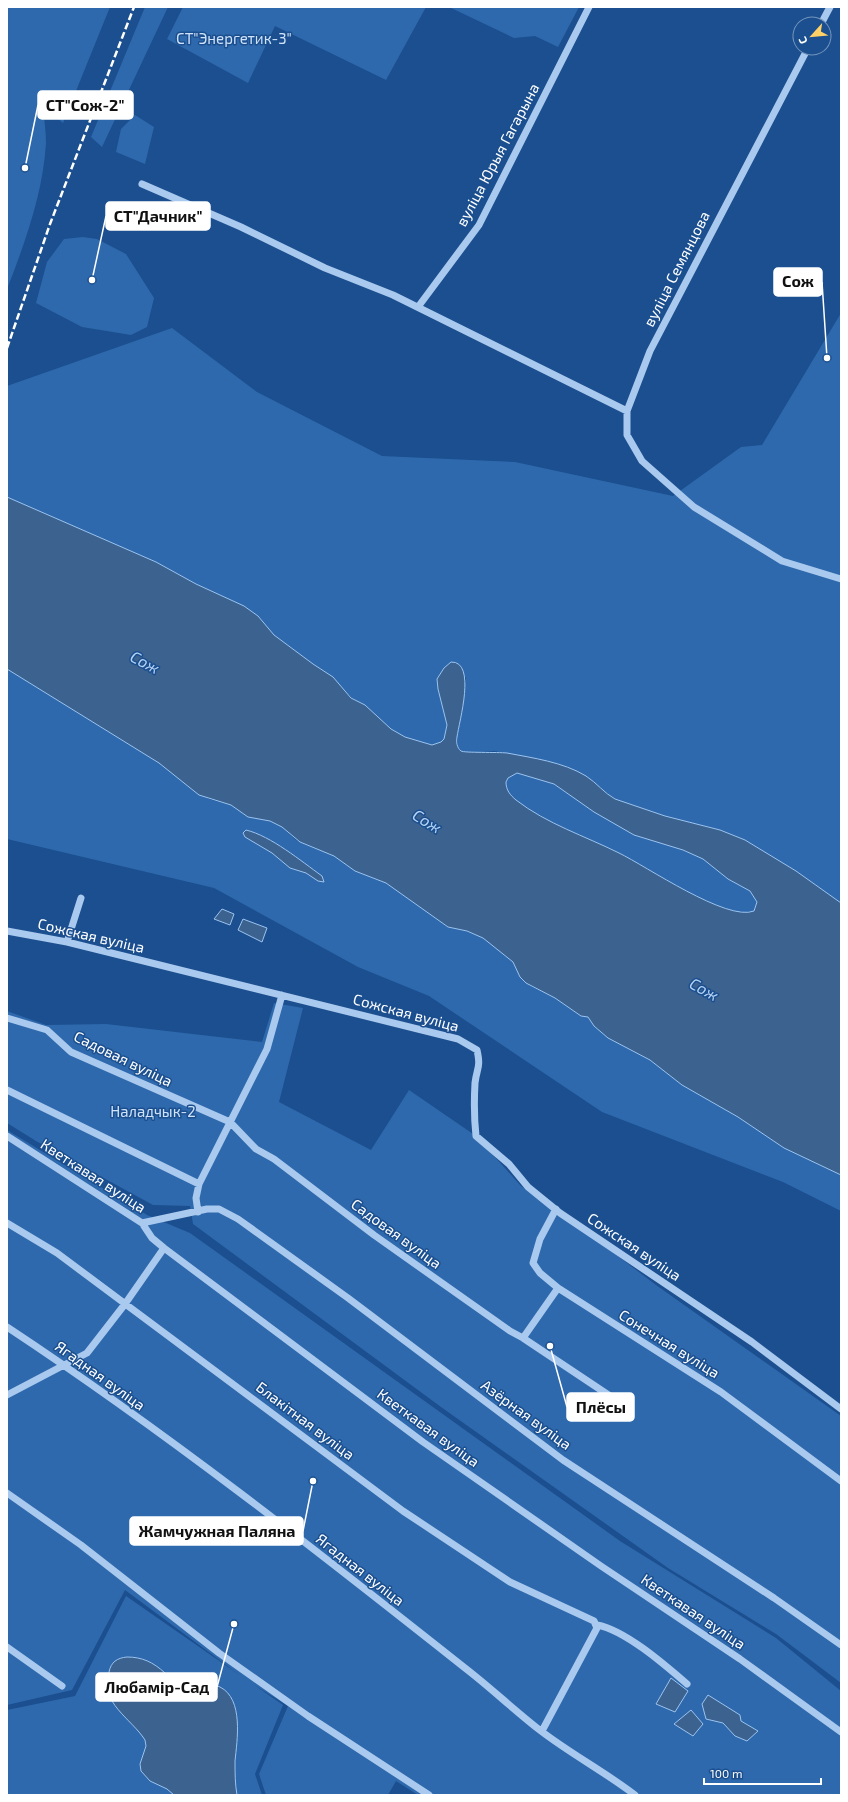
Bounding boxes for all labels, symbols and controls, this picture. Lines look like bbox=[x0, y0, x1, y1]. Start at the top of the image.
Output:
north arrow bbox=[792, 16, 832, 56]
park label: СТ"Энергетик-3" bbox=[176, 29, 292, 47]
text: С bbox=[795, 34, 810, 47]
street label: вуліца Юрыя Гагарына bbox=[452, 80, 543, 230]
callout: СТ"Сож-2" bbox=[38, 91, 133, 119]
text: СТ"Сож-2" bbox=[46, 95, 124, 114]
callout: СТ"Дачник" bbox=[106, 202, 210, 230]
text: СТ"Дачник" bbox=[114, 206, 202, 225]
street label: вуліца Семянцова bbox=[639, 208, 714, 330]
callout: Сож bbox=[774, 268, 822, 296]
text: Сож bbox=[782, 271, 814, 290]
water label: Сож bbox=[127, 646, 163, 677]
water label: Сож bbox=[409, 805, 445, 836]
street label: Сожская вуліца bbox=[36, 914, 146, 957]
water label: Сож bbox=[686, 973, 722, 1004]
street label: Сожская вуліца bbox=[351, 989, 461, 1036]
street label: Садовая вуліца bbox=[71, 1026, 176, 1091]
park label: Наладчык-2 bbox=[110, 1102, 196, 1120]
street label: Кветкавая вуліца bbox=[37, 1134, 150, 1217]
street label: Садовая вуліца bbox=[347, 1194, 445, 1273]
street label: Сожская вуліца bbox=[584, 1208, 685, 1285]
street label: Сонечная вуліца bbox=[615, 1305, 723, 1382]
street label: Ягадная вуліца bbox=[52, 1337, 149, 1415]
street label: Азёрная вуліца bbox=[477, 1375, 575, 1454]
street label: Блакітная вуліца bbox=[252, 1377, 358, 1464]
street label: Кветкавая вуліца bbox=[373, 1384, 483, 1471]
callout: Плёсы bbox=[567, 1393, 634, 1421]
text: Плёсы bbox=[576, 1397, 626, 1416]
callout: Жамчужная Паляна bbox=[130, 1517, 303, 1545]
text: Жамчужная Паляна bbox=[138, 1521, 296, 1540]
street label: Ягадная вуліца bbox=[312, 1529, 408, 1610]
street label: Кветкавая вуліца bbox=[637, 1570, 749, 1654]
callout: Любамір-Сад bbox=[96, 1673, 217, 1701]
text: Любамір-Сад bbox=[105, 1677, 209, 1696]
scale bar bbox=[704, 1760, 821, 1786]
text: 100 m bbox=[710, 1766, 742, 1780]

